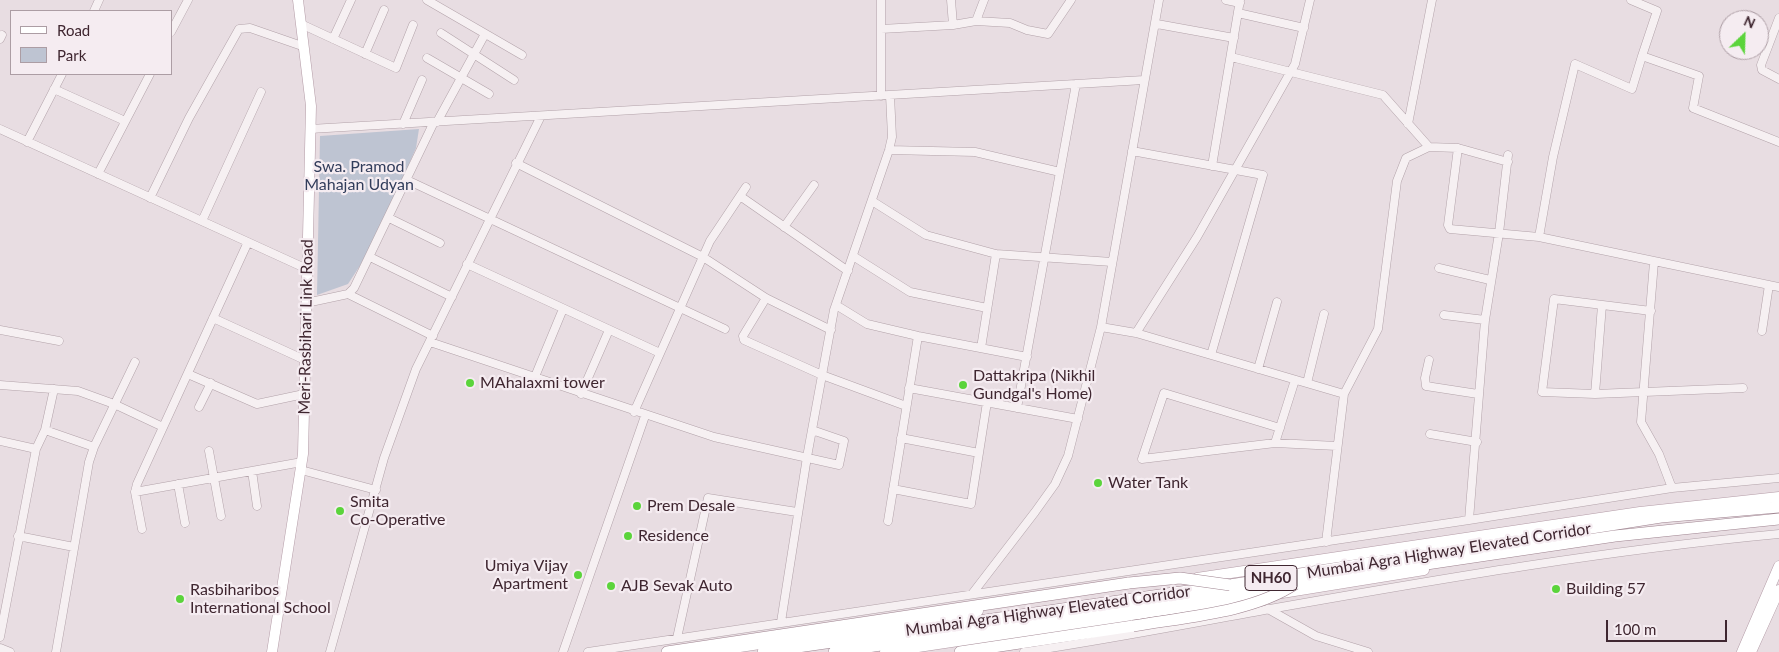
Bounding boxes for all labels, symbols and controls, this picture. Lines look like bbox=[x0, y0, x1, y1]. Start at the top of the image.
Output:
legend bbox=[10, 10, 172, 75]
north arrow bbox=[1719, 10, 1769, 60]
text: N bbox=[1742, 12, 1758, 32]
text: Road bbox=[57, 21, 90, 39]
text: Park bbox=[57, 46, 86, 64]
park label: Swa. Pramod Mahajan Udyan bbox=[304, 157, 414, 195]
street label: Meri-Rasbihari Link Road bbox=[295, 239, 317, 415]
place label: Dattakripa (Nikhil Gundgal's Home) bbox=[973, 366, 1095, 404]
place label: MAhalaxmi tower bbox=[480, 373, 605, 393]
marker: MAhalaxmi tower bbox=[464, 377, 476, 389]
marker: Dattakripa (Nikhil Gundgal's Home) bbox=[957, 379, 969, 391]
place label: Water Tank bbox=[1108, 473, 1188, 493]
marker: Water Tank bbox=[1092, 477, 1104, 489]
place label: Smita Co-Operative bbox=[350, 492, 445, 530]
place label: Prem Desale bbox=[647, 496, 735, 516]
marker: Prem Desale bbox=[631, 500, 643, 512]
marker: Smita Co-Operative bbox=[334, 505, 346, 517]
street label: Mumbai Agra Highway Elevated Corridor bbox=[1305, 519, 1593, 583]
place label: Residence bbox=[638, 526, 709, 546]
marker: Residence bbox=[622, 530, 634, 542]
place label: Umiya Vijay Apartment bbox=[485, 556, 568, 594]
road number: NH60 bbox=[1245, 566, 1297, 590]
marker: Umiya Vijay Apartment bbox=[572, 569, 584, 581]
place label: AJB Sevak Auto bbox=[621, 576, 733, 596]
place label: Building 57 bbox=[1566, 579, 1645, 599]
place label: Rasbiharibos International School bbox=[190, 580, 331, 618]
marker: AJB Sevak Auto bbox=[605, 580, 617, 592]
street label: Mumbai Agra Highway Elevated Corridor bbox=[904, 581, 1192, 641]
marker: Building 57 bbox=[1550, 583, 1562, 595]
marker: Rasbiharibos International School bbox=[174, 593, 186, 605]
scale bar bbox=[1609, 610, 1730, 642]
text: 100 m bbox=[1614, 620, 1656, 638]

